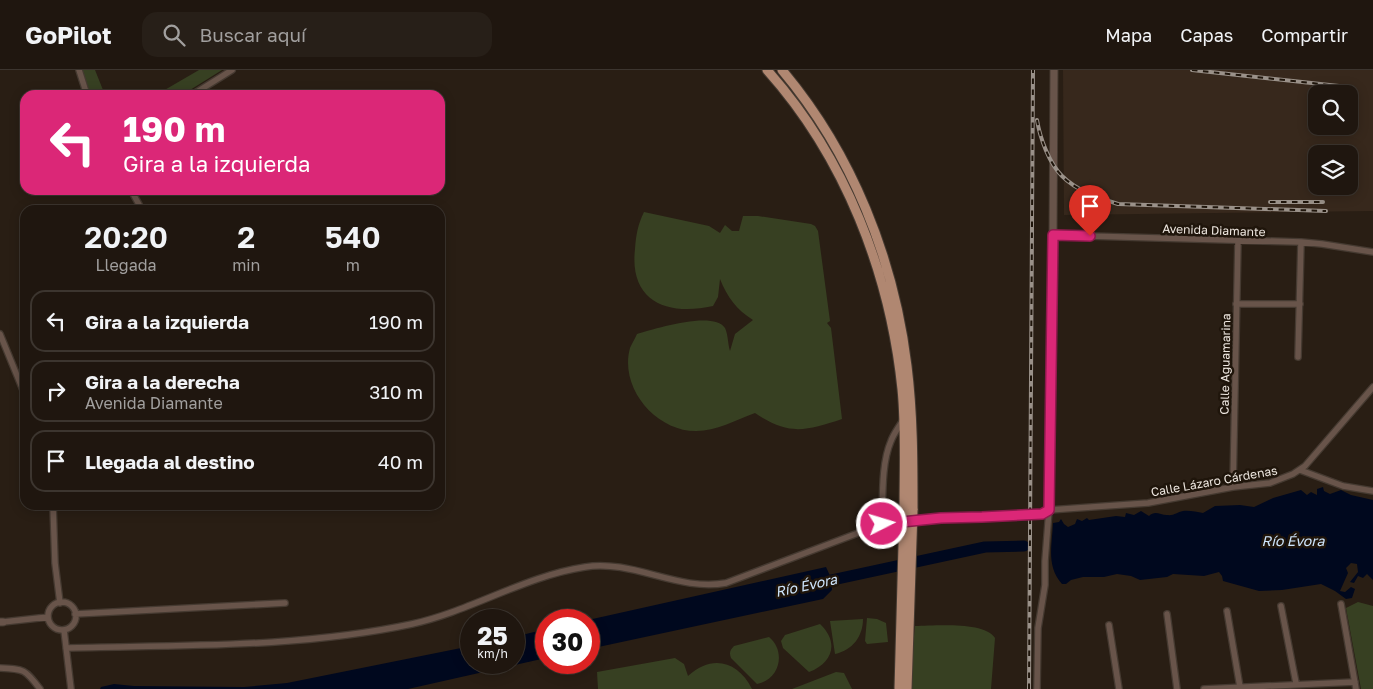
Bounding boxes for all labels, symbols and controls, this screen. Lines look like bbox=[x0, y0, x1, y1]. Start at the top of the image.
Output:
search box bbox=[142, 12, 492, 57]
text: GoPilot bbox=[25, 20, 112, 49]
icon: search bbox=[160, 21, 188, 49]
text: Buscar aquí bbox=[200, 23, 306, 46]
text: Mapa bbox=[1105, 24, 1152, 46]
text: Capas bbox=[1180, 24, 1233, 46]
text: Compartir bbox=[1261, 24, 1348, 46]
map controls bbox=[1308, 85, 1358, 195]
button: search bbox=[1308, 85, 1358, 135]
text: 190 m bbox=[123, 108, 225, 150]
icon: left bbox=[40, 110, 105, 175]
button: layers bbox=[1308, 145, 1358, 195]
text: Gira a la izquierda bbox=[123, 150, 311, 177]
pin bbox=[1069, 185, 1111, 236]
icon: arrive bbox=[1076, 192, 1104, 220]
text: 20:20 bbox=[84, 219, 168, 255]
text: 2 bbox=[237, 219, 255, 255]
text: 540 bbox=[325, 219, 381, 255]
street label: Avenida Diamante bbox=[1162, 221, 1266, 239]
text: Llegada bbox=[96, 255, 157, 275]
text: min bbox=[232, 255, 260, 275]
text: m bbox=[346, 255, 360, 275]
icon: left bbox=[42, 307, 70, 335]
text: Gira a la izquierda bbox=[85, 310, 249, 333]
text: 190 m bbox=[369, 310, 423, 333]
street label: Calle Aguamarina bbox=[1217, 313, 1233, 415]
text: Gira a la derecha bbox=[85, 370, 240, 393]
icon: right bbox=[42, 377, 70, 405]
text: 310 m bbox=[369, 380, 423, 403]
text: Avenida Diamante bbox=[85, 393, 223, 413]
icon: arrive bbox=[42, 447, 70, 475]
text: Llegada al destino bbox=[85, 450, 255, 473]
text: 40 m bbox=[378, 450, 423, 473]
street label: Calle Lázaro Cárdenas bbox=[1150, 462, 1278, 500]
position arrow bbox=[855, 497, 907, 549]
water label: Río Évora bbox=[1262, 532, 1325, 549]
water label: Río Évora bbox=[774, 570, 840, 600]
speed limit sign: 30 bbox=[535, 609, 600, 674]
text: 25 bbox=[477, 620, 508, 651]
text: km/h bbox=[477, 646, 508, 661]

